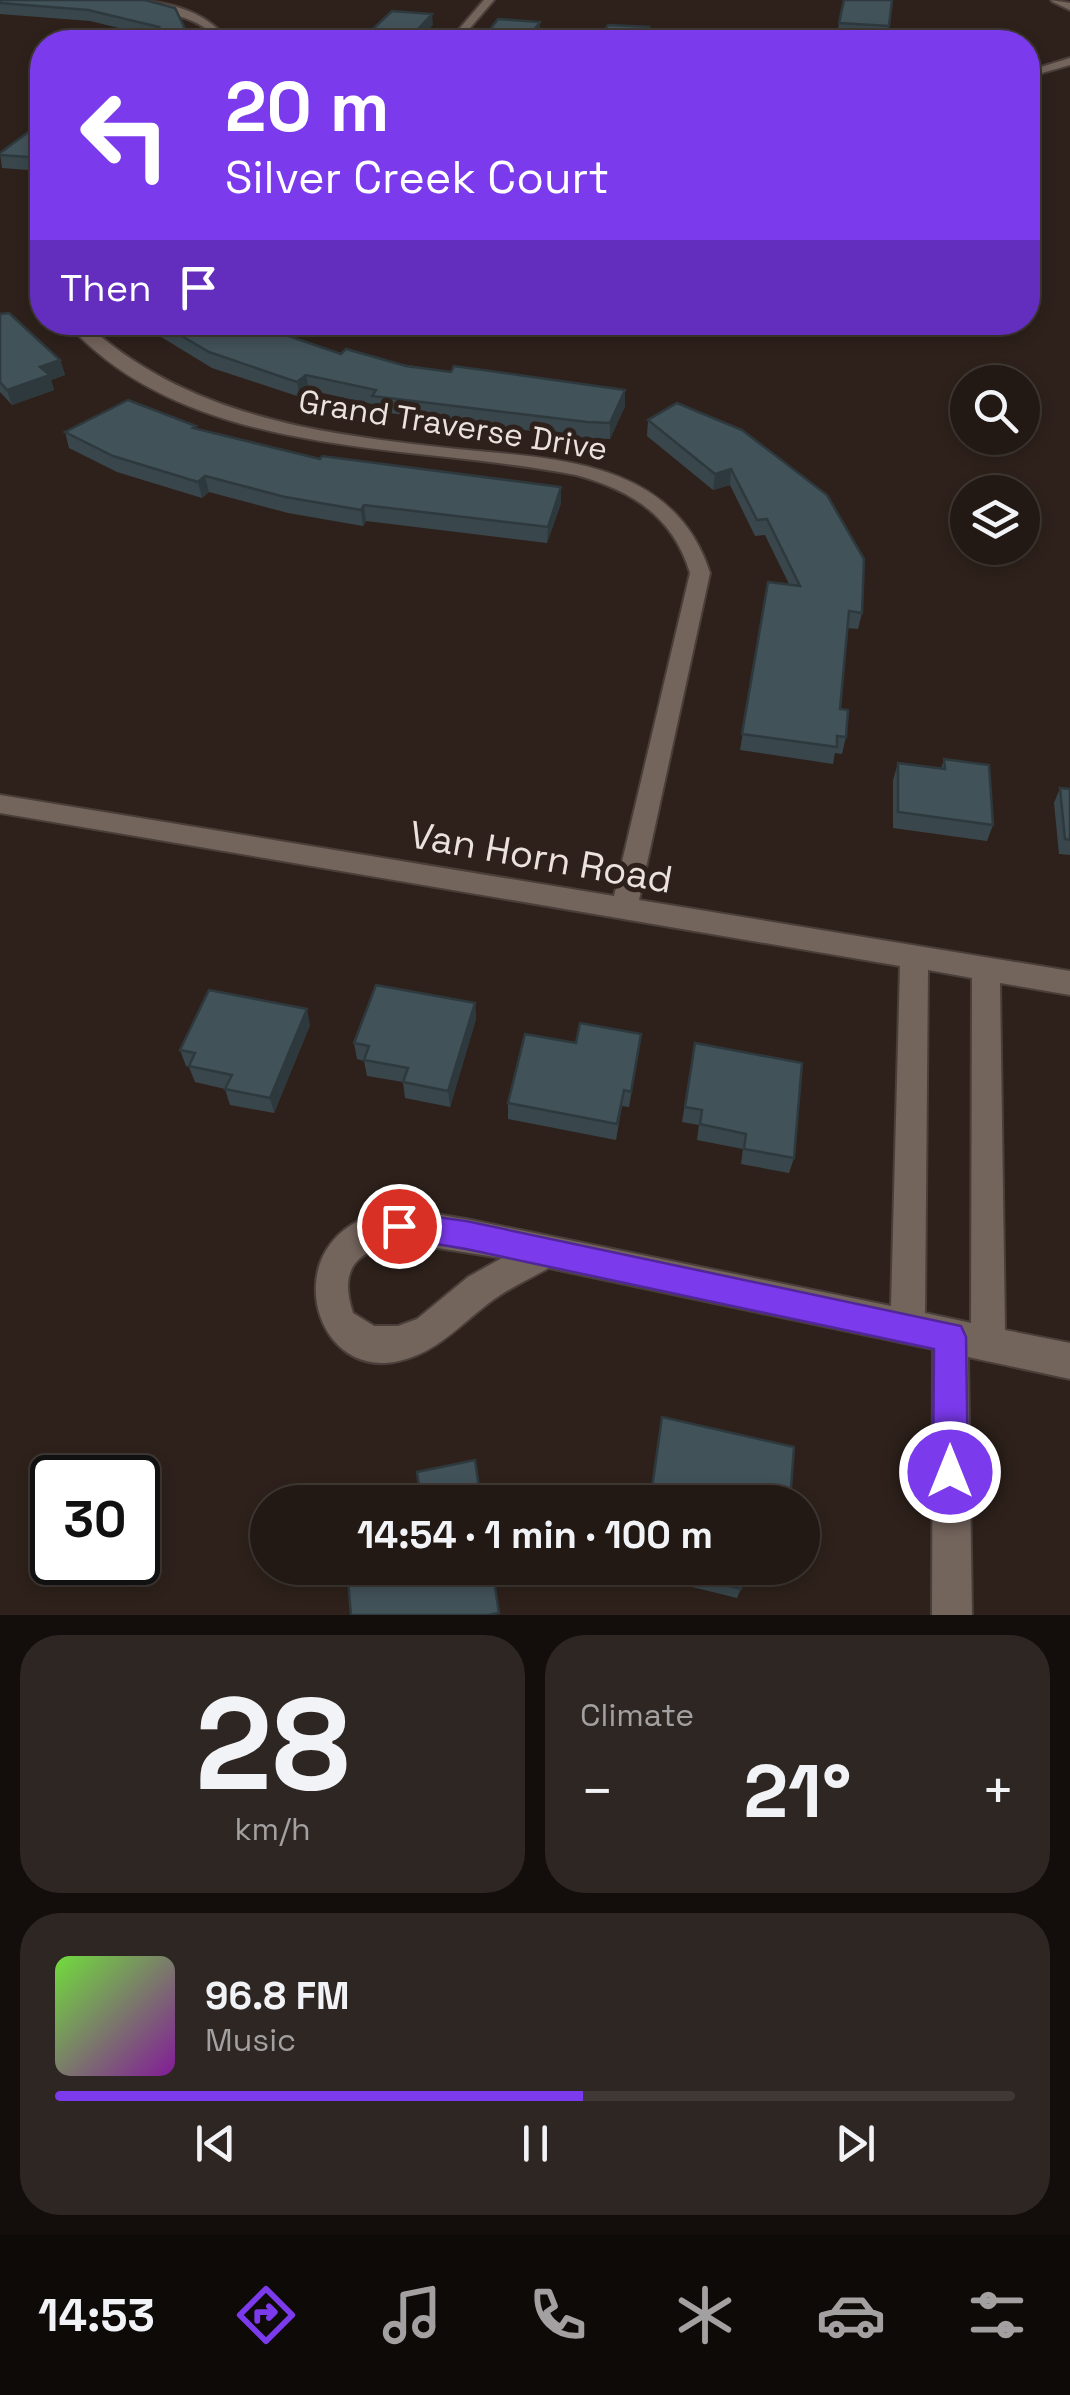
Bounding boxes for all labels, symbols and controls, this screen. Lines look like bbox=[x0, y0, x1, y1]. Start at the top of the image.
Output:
text: 20 m bbox=[225, 62, 390, 151]
icon: left bbox=[60, 70, 190, 200]
text: Silver Creek Court bbox=[225, 149, 609, 206]
icon: arrive bbox=[171, 260, 226, 315]
text: Then bbox=[60, 264, 151, 312]
map controls bbox=[950, 365, 1040, 565]
button: search bbox=[950, 365, 1040, 455]
street label: Grand Traverse Drive bbox=[296, 381, 610, 469]
button: layers bbox=[950, 475, 1040, 565]
street label: Van Horn Road bbox=[406, 810, 676, 904]
pin bbox=[357, 1184, 442, 1269]
icon: arrive bbox=[372, 1199, 427, 1254]
position arrow bbox=[898, 1420, 1002, 1524]
speed limit sign: 30 bbox=[30, 1455, 160, 1585]
text: 14:54 · 1 min · 100 m bbox=[357, 1511, 713, 1559]
text: 28 bbox=[195, 1661, 350, 1827]
text: Climate bbox=[580, 1695, 694, 1735]
text: 21° bbox=[743, 1743, 852, 1839]
text: − bbox=[580, 1756, 614, 1826]
text: + bbox=[981, 1756, 1015, 1826]
text: km/h bbox=[234, 1809, 311, 1849]
text: 96.8 FM bbox=[205, 1972, 349, 2020]
text: Music bbox=[205, 2020, 296, 2060]
icon: previous bbox=[188, 2116, 243, 2171]
icon: pause bbox=[508, 2116, 563, 2171]
icon: next bbox=[828, 2116, 883, 2171]
icon: directions bbox=[231, 2280, 301, 2350]
icon: music bbox=[377, 2280, 447, 2350]
icon: phone bbox=[523, 2280, 593, 2350]
icon: climate bbox=[670, 2280, 740, 2350]
icon: car bbox=[816, 2280, 886, 2350]
icon: filters bbox=[962, 2280, 1032, 2350]
text: 14:53 bbox=[38, 2287, 155, 2344]

